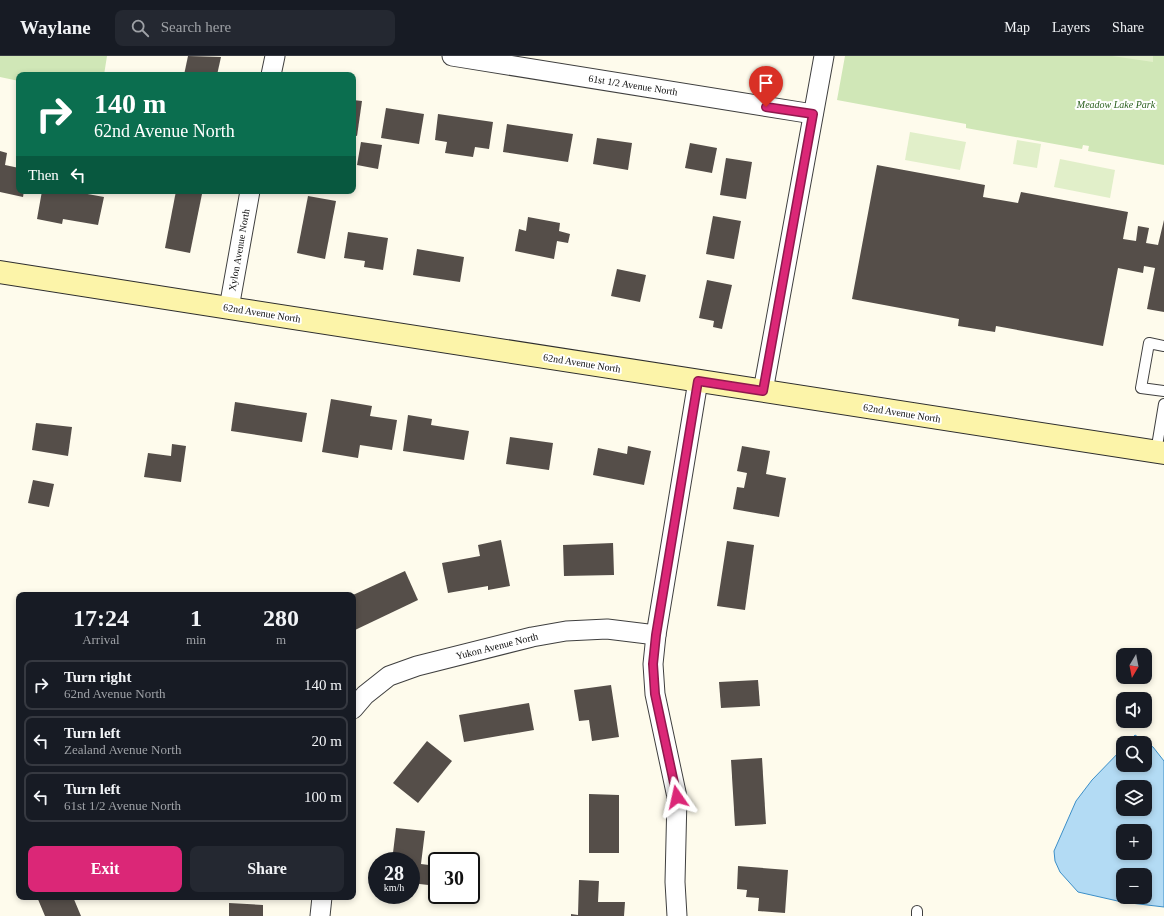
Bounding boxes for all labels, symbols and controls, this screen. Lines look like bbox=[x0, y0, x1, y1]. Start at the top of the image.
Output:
search box bbox=[115, 10, 395, 46]
text: Waylane bbox=[20, 17, 91, 38]
icon: search bbox=[129, 17, 151, 39]
text: Search here bbox=[161, 19, 231, 35]
text: Map bbox=[1004, 20, 1030, 35]
text: Layers bbox=[1052, 20, 1090, 35]
text: Share bbox=[1112, 20, 1144, 35]
pin bbox=[749, 66, 783, 107]
icon: arrive bbox=[755, 72, 777, 94]
street label: 61st 1/2 Avenue North bbox=[588, 73, 678, 97]
icon: right bbox=[28, 88, 80, 140]
text: 140 m bbox=[94, 88, 166, 119]
park label: Meadow Lake Park bbox=[1076, 99, 1156, 110]
text: 62nd Avenue North bbox=[94, 121, 235, 141]
icon: left bbox=[67, 164, 89, 186]
text: Then bbox=[28, 167, 59, 183]
street label: Xylon Avenue North bbox=[226, 208, 252, 292]
street label: 62nd Avenue North bbox=[223, 301, 301, 325]
street label: 62nd Avenue North bbox=[543, 351, 621, 375]
street label: 62nd Avenue North bbox=[863, 401, 941, 425]
text: 17:24 bbox=[73, 605, 129, 631]
text: 1 bbox=[190, 605, 202, 631]
text: 280 bbox=[263, 605, 299, 631]
street label: Yukon Avenue North bbox=[455, 630, 539, 662]
text: Arrival bbox=[82, 632, 120, 647]
text: min bbox=[186, 632, 206, 647]
text: m bbox=[276, 632, 286, 647]
north arrow bbox=[1116, 648, 1152, 684]
map controls bbox=[1116, 648, 1152, 904]
text: Turn right bbox=[64, 669, 131, 685]
icon: right bbox=[30, 674, 52, 696]
text: 140 m bbox=[304, 677, 342, 693]
text: 62nd Avenue North bbox=[64, 686, 166, 701]
button: sound bbox=[1116, 692, 1152, 728]
text: Turn left bbox=[64, 725, 121, 741]
icon: left bbox=[30, 730, 52, 752]
text: 20 m bbox=[312, 733, 342, 749]
button: search bbox=[1116, 736, 1152, 772]
text: Zealand Avenue North bbox=[64, 742, 181, 757]
position arrow bbox=[656, 776, 698, 818]
button: layers bbox=[1116, 780, 1152, 816]
text: Turn left bbox=[64, 781, 121, 797]
icon: left bbox=[30, 786, 52, 808]
text: 100 m bbox=[304, 789, 342, 805]
text: 61st 1/2 Avenue North bbox=[64, 798, 181, 813]
button: + bbox=[1116, 824, 1152, 860]
button: Exit bbox=[28, 846, 182, 892]
button: Share bbox=[190, 846, 344, 892]
speed limit sign: 30 bbox=[428, 852, 480, 904]
text: 28 bbox=[384, 862, 404, 884]
button: − bbox=[1116, 868, 1152, 904]
text: km/h bbox=[384, 882, 404, 893]

